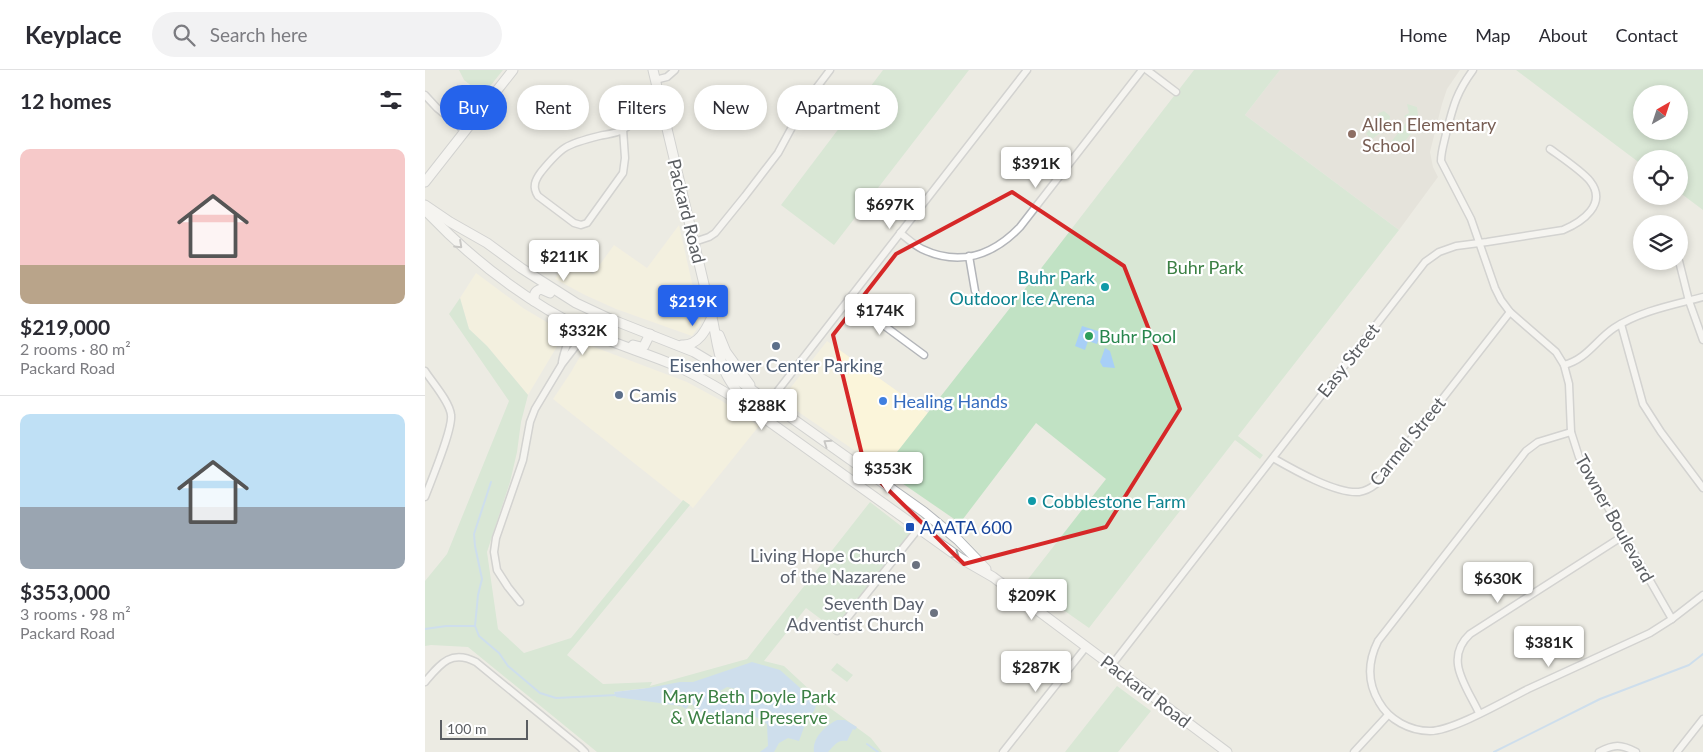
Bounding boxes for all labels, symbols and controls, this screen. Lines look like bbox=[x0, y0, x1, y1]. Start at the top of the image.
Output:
search box bbox=[152, 12, 502, 57]
text: Keyplace bbox=[25, 20, 122, 49]
icon: search bbox=[170, 21, 198, 49]
text: Search here bbox=[210, 23, 308, 46]
text: Home bbox=[1399, 24, 1447, 46]
text: Map bbox=[1475, 24, 1511, 46]
text: About bbox=[1539, 24, 1588, 46]
text: Contact bbox=[1616, 24, 1678, 46]
chip: Buy bbox=[440, 85, 507, 130]
chip: Rent bbox=[517, 85, 589, 130]
chip: Filters bbox=[599, 85, 684, 130]
chip: New bbox=[694, 85, 767, 130]
chip: Apartment bbox=[777, 85, 898, 130]
north arrow bbox=[1633, 85, 1687, 140]
map controls bbox=[1633, 85, 1688, 270]
icon: filters bbox=[377, 86, 405, 114]
text: 12 homes bbox=[20, 88, 111, 113]
place label: Allen Elementary School bbox=[1362, 113, 1497, 156]
marker: Allen Elementary School bbox=[1346, 128, 1358, 140]
pin: $391K bbox=[1001, 146, 1071, 189]
button: locate bbox=[1633, 150, 1688, 205]
text: $391K bbox=[1012, 153, 1060, 172]
street label: Packard Road bbox=[663, 156, 711, 266]
icon: home bbox=[168, 181, 258, 271]
pin: $697K bbox=[855, 188, 925, 230]
text: $697K bbox=[866, 194, 914, 213]
button: layers bbox=[1633, 215, 1688, 270]
one-way arrow bbox=[454, 239, 463, 248]
pin: $211K bbox=[529, 240, 599, 282]
text: $211K bbox=[540, 246, 588, 265]
park label: Buhr Park bbox=[1166, 256, 1245, 278]
place label: Buhr Park Outdoor Ice Arena bbox=[949, 266, 1096, 309]
marker: Buhr Park Outdoor Ice Arena bbox=[1099, 281, 1111, 293]
pin: $219K bbox=[658, 284, 728, 327]
text: $219K bbox=[669, 291, 717, 310]
pin: $174K bbox=[845, 294, 915, 336]
text: $174K bbox=[856, 300, 904, 319]
text: $219,000 bbox=[20, 314, 110, 339]
pin: $332K bbox=[548, 314, 618, 356]
street label: Easy Street bbox=[1312, 318, 1384, 401]
text: $332K bbox=[559, 320, 607, 339]
place label: Buhr Pool bbox=[1099, 325, 1176, 347]
marker: Buhr Pool bbox=[1083, 330, 1095, 342]
text: 2 rooms · 80 m² bbox=[20, 339, 131, 358]
marker: Eisenhower Center Parking bbox=[770, 340, 782, 352]
place label: Eisenhower Center Parking bbox=[669, 354, 883, 376]
text: Packard Road bbox=[20, 358, 115, 377]
place label: Camis bbox=[629, 384, 677, 406]
pin: $288K bbox=[727, 388, 797, 431]
marker: Camis bbox=[613, 389, 625, 401]
place label: Healing Hands bbox=[893, 390, 1008, 412]
street label: Carmel Street bbox=[1364, 392, 1450, 490]
text: $288K bbox=[738, 395, 786, 414]
marker: Healing Hands bbox=[877, 395, 889, 407]
one-way arrow bbox=[823, 440, 833, 449]
icon: home bbox=[168, 447, 258, 537]
street label: Towner Boulevard bbox=[1571, 450, 1659, 586]
pin: $353K bbox=[853, 452, 923, 494]
text: $353K bbox=[864, 458, 912, 477]
place label: Cobblestone Farm bbox=[1042, 490, 1186, 512]
marker: Cobblestone Farm bbox=[1026, 495, 1038, 507]
place label: AAATA 600 bbox=[920, 516, 1012, 538]
marker: AAATA 600 bbox=[904, 521, 916, 533]
place label: Living Hope Church of the Nazarene bbox=[750, 544, 906, 587]
one-way arrow bbox=[950, 549, 960, 558]
marker: Living Hope Church of the Nazarene bbox=[910, 559, 922, 571]
pin: $630K bbox=[1463, 562, 1533, 604]
text: $630K bbox=[1474, 568, 1522, 587]
pin: $209K bbox=[997, 578, 1067, 621]
text: $353,000 bbox=[20, 579, 110, 604]
text: $209K bbox=[1008, 585, 1056, 604]
place label: Seventh Day Adventist Church bbox=[787, 592, 925, 635]
text: 3 rooms · 98 m² bbox=[20, 604, 131, 623]
marker: Seventh Day Adventist Church bbox=[928, 607, 940, 619]
text: Packard Road bbox=[20, 623, 115, 642]
pin: $381K bbox=[1514, 626, 1584, 668]
text: $381K bbox=[1525, 632, 1573, 651]
pin: $287K bbox=[1001, 650, 1071, 693]
street label: Packard Road bbox=[1097, 650, 1195, 732]
text: $287K bbox=[1012, 657, 1060, 676]
park label: Mary Beth Doyle Park & Wetland Preserve bbox=[662, 685, 837, 728]
scale bar bbox=[440, 717, 527, 740]
text: 100 m bbox=[447, 720, 486, 737]

